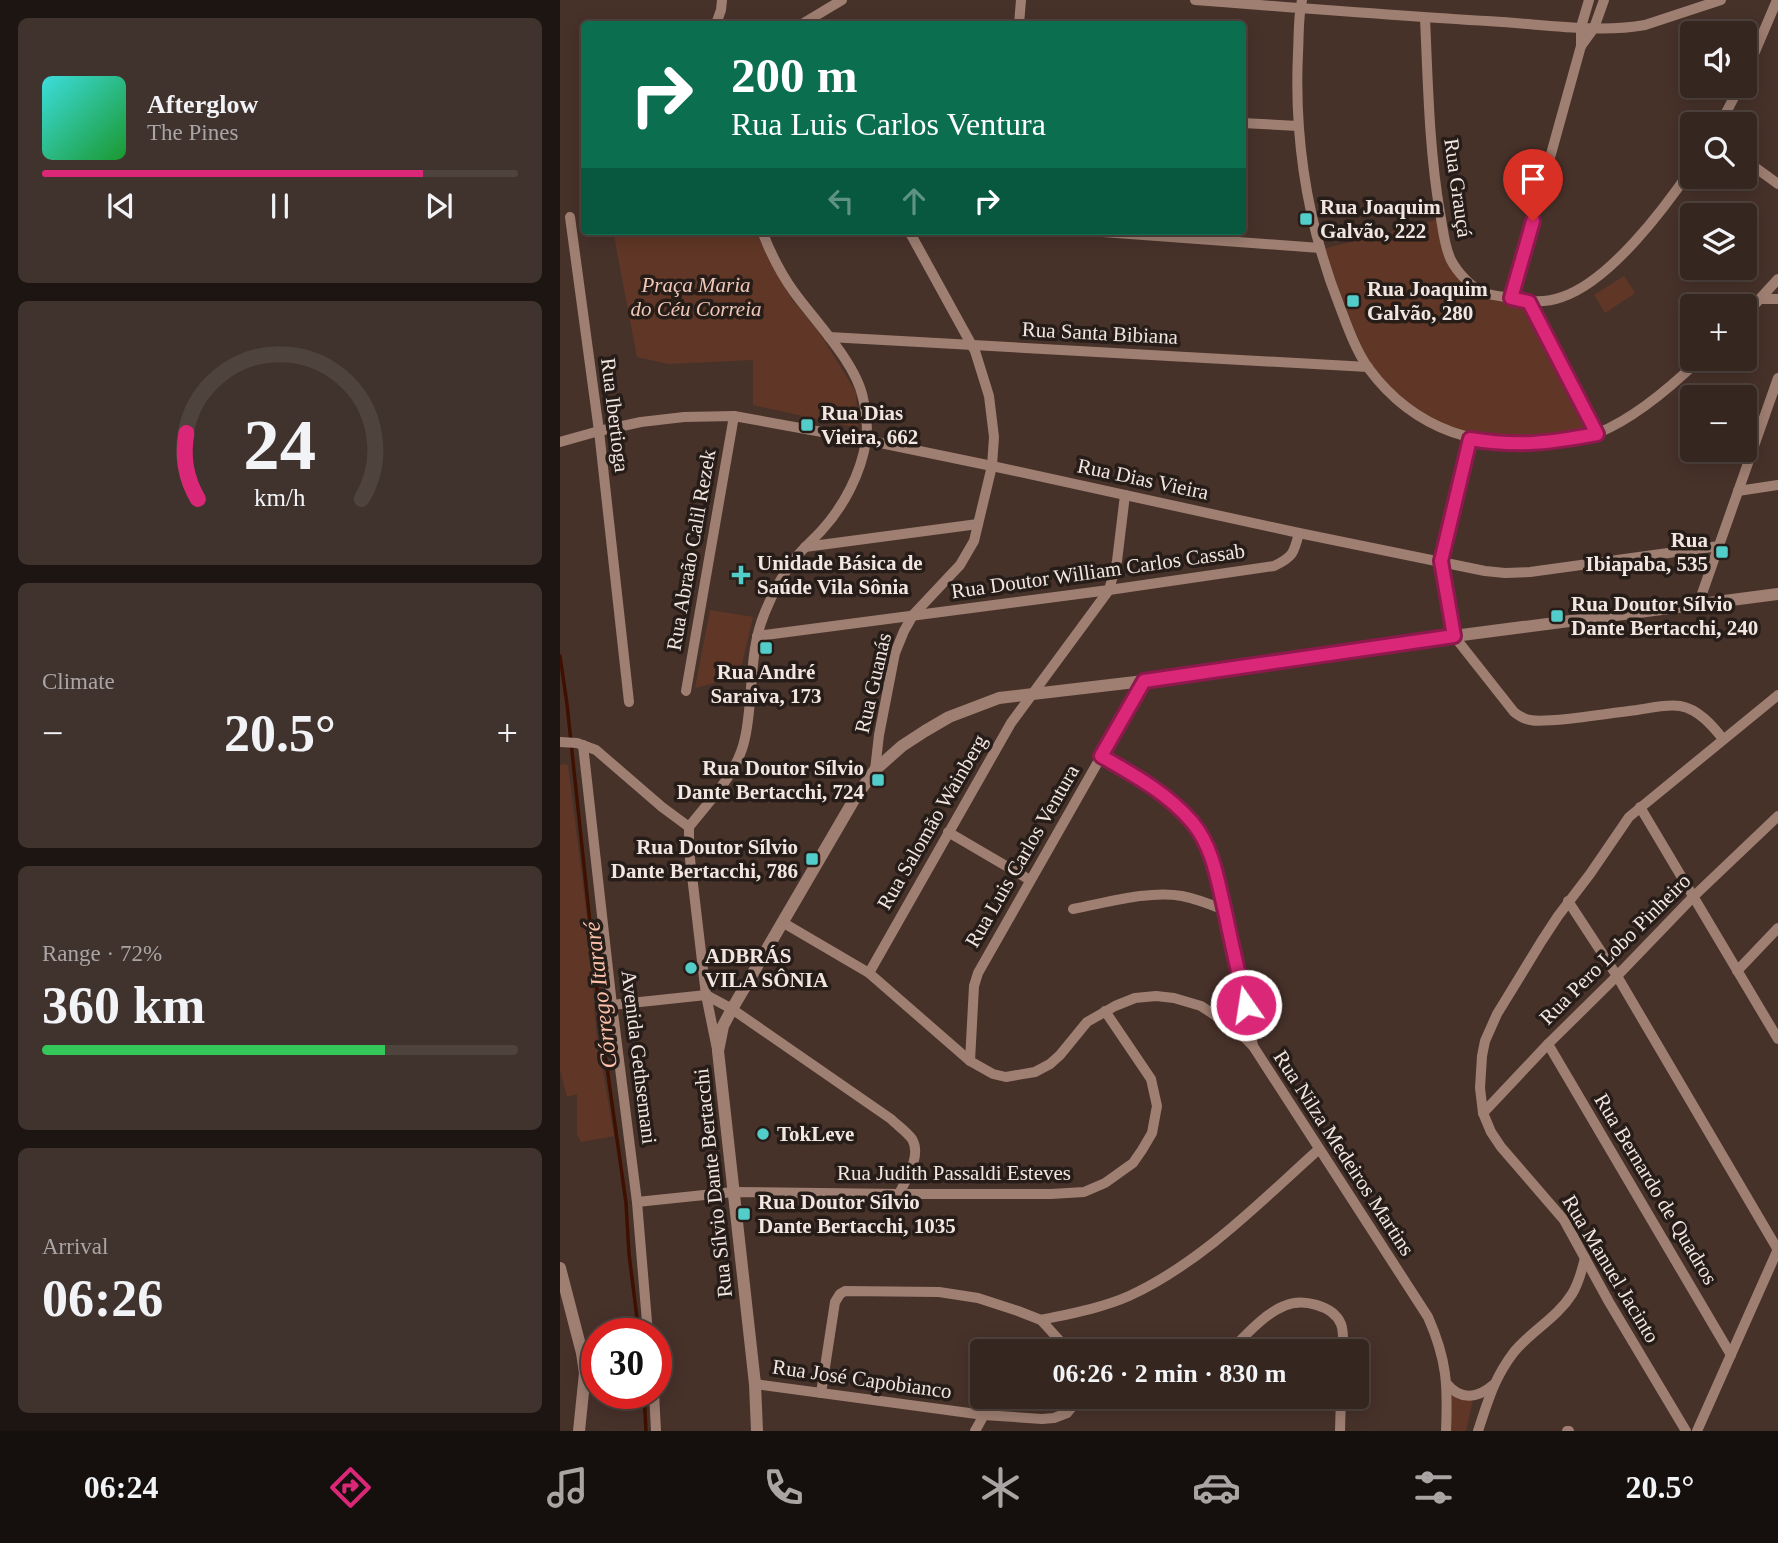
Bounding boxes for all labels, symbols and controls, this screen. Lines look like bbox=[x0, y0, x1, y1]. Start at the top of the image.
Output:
map controls bbox=[1680, 21, 1757, 462]
button: sound bbox=[1680, 21, 1757, 98]
text: 200 m bbox=[731, 48, 858, 103]
icon: right bbox=[616, 49, 707, 140]
text: Afterglow bbox=[147, 90, 258, 119]
text: Rua Luis Carlos Ventura bbox=[731, 106, 1046, 142]
button: search bbox=[1680, 112, 1757, 189]
text: The Pines bbox=[147, 120, 238, 145]
street label: Rua Grauçá bbox=[1439, 137, 1477, 240]
pin bbox=[1503, 149, 1563, 221]
icon: arrive bbox=[1514, 160, 1552, 198]
icon: left bbox=[822, 182, 860, 220]
icon: ahead bbox=[895, 182, 933, 220]
icon: right bbox=[968, 182, 1006, 220]
icon: previous bbox=[102, 187, 140, 225]
icon: pause bbox=[261, 187, 299, 225]
icon: next bbox=[420, 187, 458, 225]
place label: Rua Joaquim Galvão, 222 bbox=[1320, 195, 1441, 243]
button: layers bbox=[1680, 203, 1757, 280]
marker: Rua Joaquim Galvão, 222 bbox=[1298, 211, 1314, 227]
park label: Praça Maria do Céu Correia bbox=[630, 273, 762, 321]
place label: Rua Joaquim Galvão, 280 bbox=[1367, 277, 1488, 325]
marker: Rua Joaquim Galvão, 280 bbox=[1345, 293, 1361, 309]
button: + bbox=[1680, 294, 1757, 371]
street label: Rua Santa Bibiana bbox=[1021, 317, 1179, 349]
street label: Rua Ibertioga bbox=[596, 357, 634, 474]
button: − bbox=[1680, 385, 1757, 462]
place label: Rua Dias Vieira, 662 bbox=[821, 401, 918, 449]
text: 24 bbox=[244, 404, 316, 485]
marker: Rua Dias Vieira, 662 bbox=[799, 417, 815, 433]
street label: Rua Abraão Calil Rezek bbox=[662, 447, 721, 652]
street label: Rua Dias Vieira bbox=[1075, 453, 1212, 505]
text: km/h bbox=[254, 484, 306, 511]
place label: Rua Ibiapaba, 535 bbox=[1585, 528, 1708, 576]
street label: Rua Doutor William Carlos Cassab bbox=[950, 539, 1246, 603]
marker: Rua Ibiapaba, 535 bbox=[1714, 544, 1730, 560]
place label: Unidade Básica de Saúde Vila Sônia bbox=[757, 551, 923, 599]
marker: Unidade Básica de Saúde Vila Sônia bbox=[731, 565, 751, 585]
place label: Rua Doutor Sílvio Dante Bertacchi, 240 bbox=[1571, 592, 1758, 640]
marker: Rua Doutor Sílvio Dante Bertacchi, 240 bbox=[1549, 608, 1565, 624]
street label: Rua Guanás bbox=[850, 631, 896, 735]
marker: Rua André Saraiva, 173 bbox=[758, 640, 774, 656]
place label: Rua André Saraiva, 173 bbox=[711, 660, 821, 708]
text: Climate bbox=[42, 669, 115, 694]
text: 20.5° bbox=[224, 705, 336, 762]
text: − bbox=[42, 712, 63, 754]
text: + bbox=[497, 712, 518, 754]
street label: Rua Salomão Wainberg bbox=[872, 730, 992, 914]
place label: Rua Doutor Sílvio Dante Bertacchi, 724 bbox=[677, 756, 864, 804]
street label: Rua Luis Carlos Ventura bbox=[960, 760, 1084, 951]
marker: Rua Doutor Sílvio Dante Bertacchi, 724 bbox=[870, 772, 886, 788]
place label: Rua Doutor Sílvio Dante Bertacchi, 786 bbox=[611, 835, 798, 883]
marker: Rua Doutor Sílvio Dante Bertacchi, 786 bbox=[804, 851, 820, 867]
street label: Rua Pero Lobo Pinheiro bbox=[1535, 869, 1695, 1029]
water label: Córrego Itararé bbox=[579, 918, 622, 1070]
text: Range · 72% bbox=[42, 941, 162, 966]
place label: ADBRÁS VILA SÔNIA bbox=[705, 944, 829, 992]
marker: ADBRÁS VILA SÔNIA bbox=[683, 960, 699, 976]
position arrow bbox=[1209, 968, 1283, 1042]
street label: Avenida Gethsemani bbox=[616, 969, 662, 1146]
text: 360 km bbox=[42, 977, 205, 1034]
street label: Rua Nilza Medeiros Martins bbox=[1269, 1046, 1419, 1260]
street label: Rua Sílvio Dante Bertacchi bbox=[689, 1067, 737, 1299]
street label: Rua Bernardo de Quadros bbox=[1589, 1089, 1723, 1289]
place label: TokLeve bbox=[777, 1122, 854, 1146]
marker: TokLeve bbox=[755, 1126, 771, 1142]
street label: Rua Judith Passaldi Esteves bbox=[837, 1161, 1071, 1185]
place label: Rua Doutor Sílvio Dante Bertacchi, 1035 bbox=[758, 1190, 956, 1238]
street label: Rua Manuel Jacinto bbox=[1557, 1191, 1665, 1347]
marker: Rua Doutor Sílvio Dante Bertacchi, 1035 bbox=[736, 1206, 752, 1222]
text: Arrival bbox=[42, 1234, 108, 1259]
text: 06:26 bbox=[42, 1270, 163, 1327]
speed limit sign: 30 bbox=[581, 1318, 672, 1409]
street label: Rua José Capobianco bbox=[771, 1355, 953, 1403]
text: 06:26 · 2 min · 830 m bbox=[1053, 1359, 1287, 1388]
icon: directions bbox=[326, 1463, 375, 1512]
icon: music bbox=[543, 1463, 592, 1512]
icon: phone bbox=[759, 1463, 808, 1512]
icon: climate bbox=[976, 1463, 1025, 1512]
icon: car bbox=[1192, 1463, 1241, 1512]
icon: filters bbox=[1409, 1463, 1458, 1512]
text: 06:24 bbox=[84, 1469, 158, 1505]
text: 20.5° bbox=[1625, 1469, 1694, 1505]

